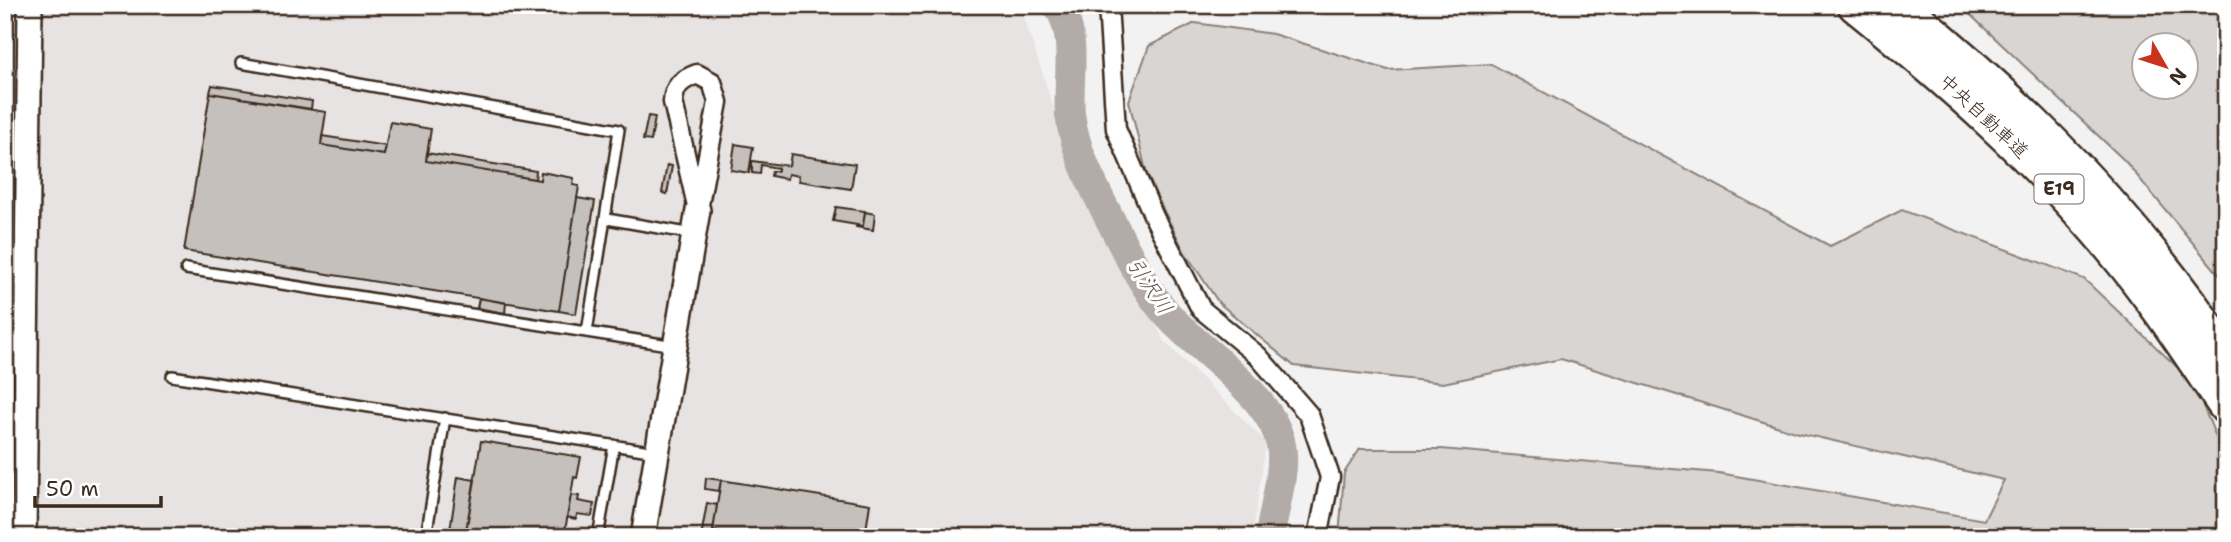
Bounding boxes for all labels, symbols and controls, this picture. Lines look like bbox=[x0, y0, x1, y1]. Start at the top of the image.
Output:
north arrow bbox=[2130, 32, 2200, 102]
text: N bbox=[2163, 63, 2192, 90]
street label: 中央自動車道 bbox=[1934, 68, 2034, 164]
road number: E19 bbox=[2035, 174, 2084, 204]
water label: 引沢川 bbox=[1121, 252, 1179, 320]
scale bar bbox=[35, 465, 161, 509]
text: 50 m bbox=[46, 475, 99, 503]

